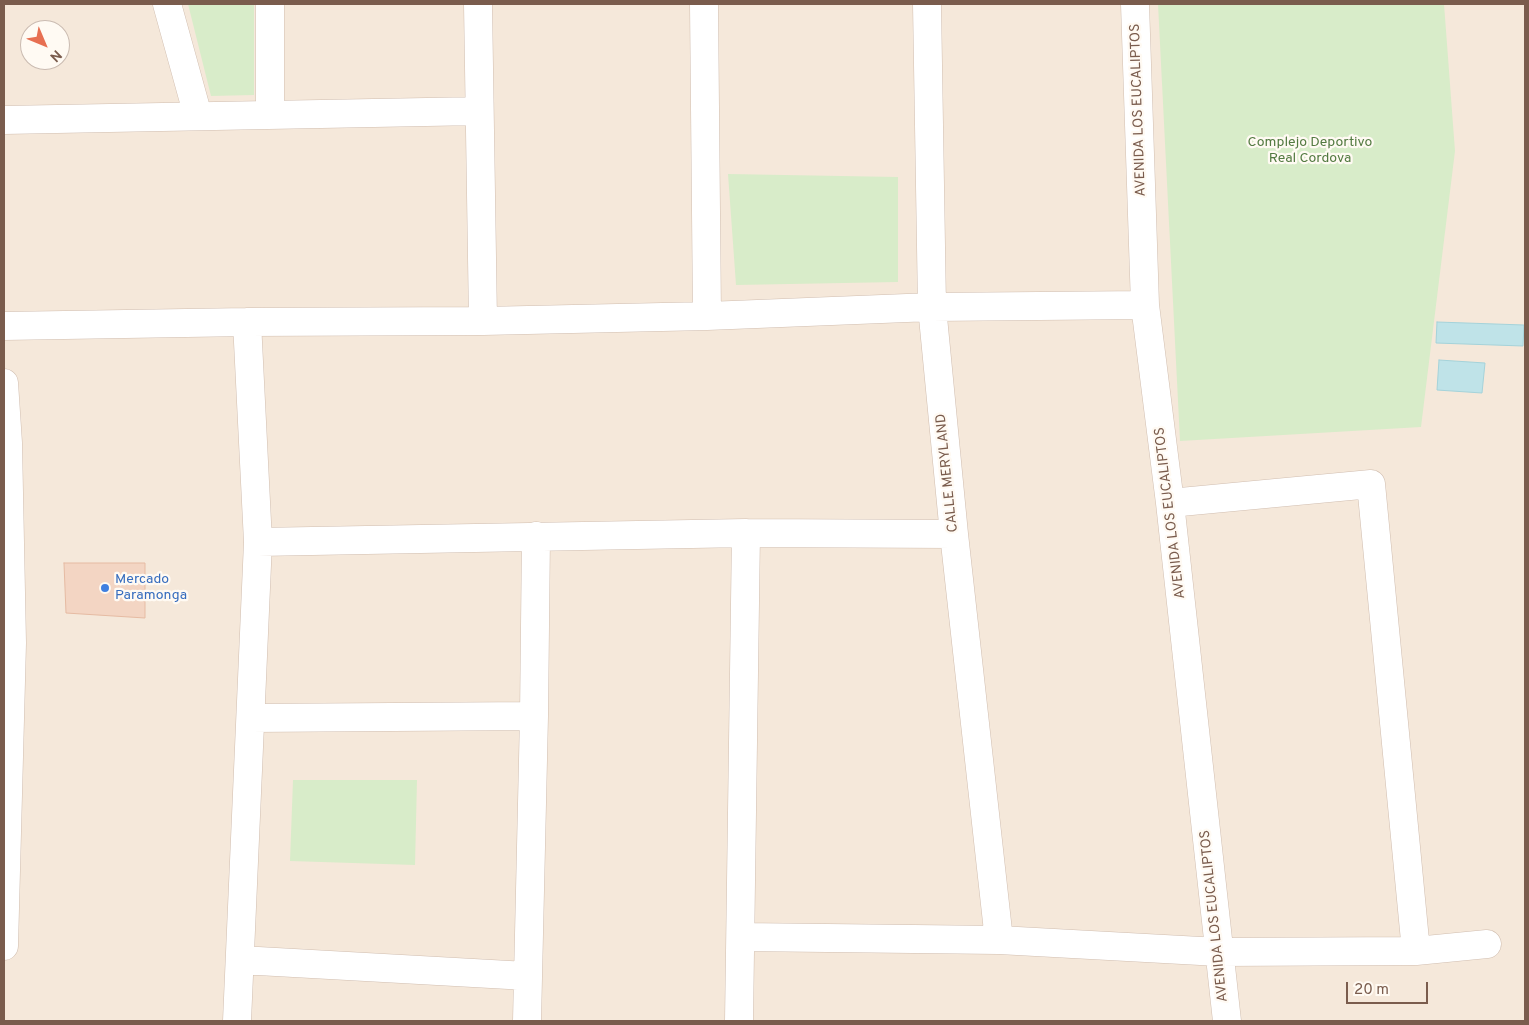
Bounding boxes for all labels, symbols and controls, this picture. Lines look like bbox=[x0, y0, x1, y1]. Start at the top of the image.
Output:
north arrow bbox=[20, 20, 70, 70]
street label: AVENIDA LOS EUCALIPTOS bbox=[1128, 23, 1150, 197]
text: N bbox=[46, 46, 65, 65]
park label: Complejo Deportivo Real Cordova bbox=[1248, 135, 1372, 168]
street label: CALLE MERYLAND bbox=[933, 413, 963, 533]
street label: AVENIDA LOS EUCALIPTOS bbox=[1152, 426, 1190, 600]
place label: Mercado Paramonga bbox=[115, 572, 187, 604]
marker: Mercado Paramonga bbox=[99, 582, 111, 594]
street label: AVENIDA LOS EUCALIPTOS bbox=[1198, 829, 1232, 1003]
scale bar bbox=[1349, 972, 1432, 1004]
text: 20 m bbox=[1354, 981, 1389, 1000]

